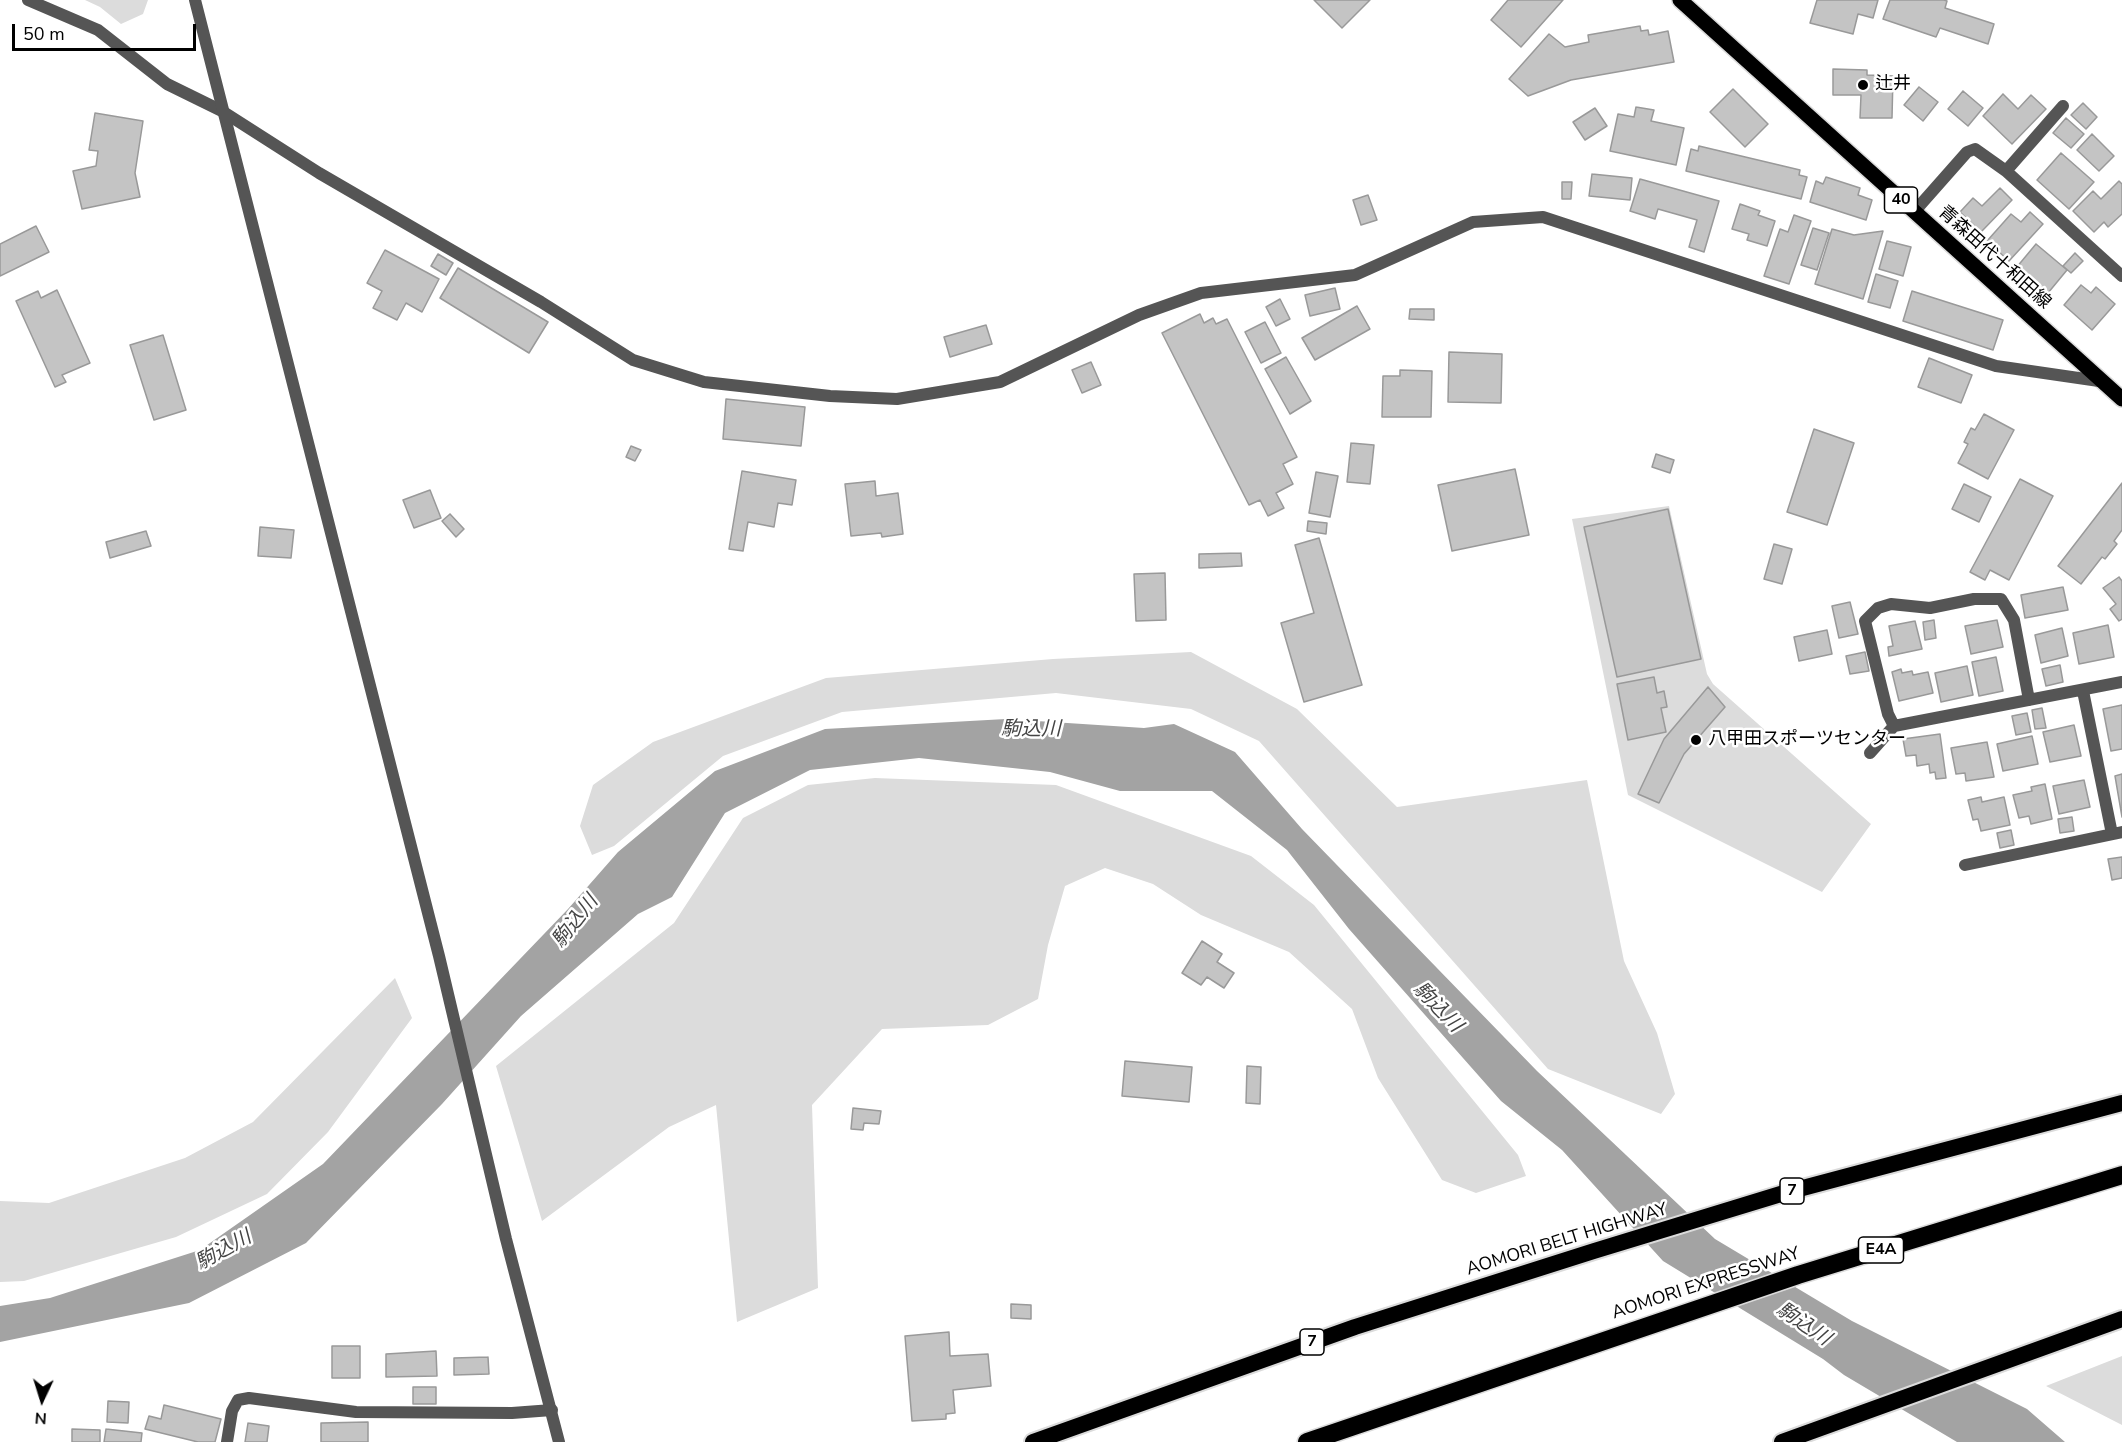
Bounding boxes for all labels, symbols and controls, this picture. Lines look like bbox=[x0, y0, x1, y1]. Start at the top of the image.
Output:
scale bar bbox=[15, 12, 200, 50]
text: 50 m bbox=[23, 22, 65, 46]
place label: 辻井 bbox=[1875, 74, 1911, 96]
marker: 辻井 bbox=[1856, 78, 1870, 92]
road number: 40 bbox=[1884, 187, 1918, 213]
street label: 青森田代十和田線 bbox=[1933, 202, 2055, 314]
water label: 駒込川 bbox=[1001, 718, 1061, 742]
place label: 八甲田スポーツセンター bbox=[1708, 729, 1906, 751]
marker: 八甲田スポーツセンター bbox=[1689, 733, 1703, 747]
water label: 駒込川 bbox=[548, 891, 604, 953]
water label: 駒込川 bbox=[1408, 978, 1466, 1038]
road number: 7 bbox=[1780, 1178, 1804, 1204]
street label: AOMORI BELT HIGHWAY bbox=[1464, 1199, 1670, 1281]
water label: 駒込川 bbox=[192, 1226, 256, 1276]
road number: E4A bbox=[1858, 1237, 1904, 1263]
street label: AOMORI EXPRESSWAY bbox=[1609, 1243, 1803, 1325]
water label: 駒込川 bbox=[1771, 1298, 1835, 1352]
road number: 7 bbox=[1300, 1329, 1324, 1355]
north arrow bbox=[12, 1370, 72, 1430]
text: N bbox=[34, 1407, 47, 1429]

